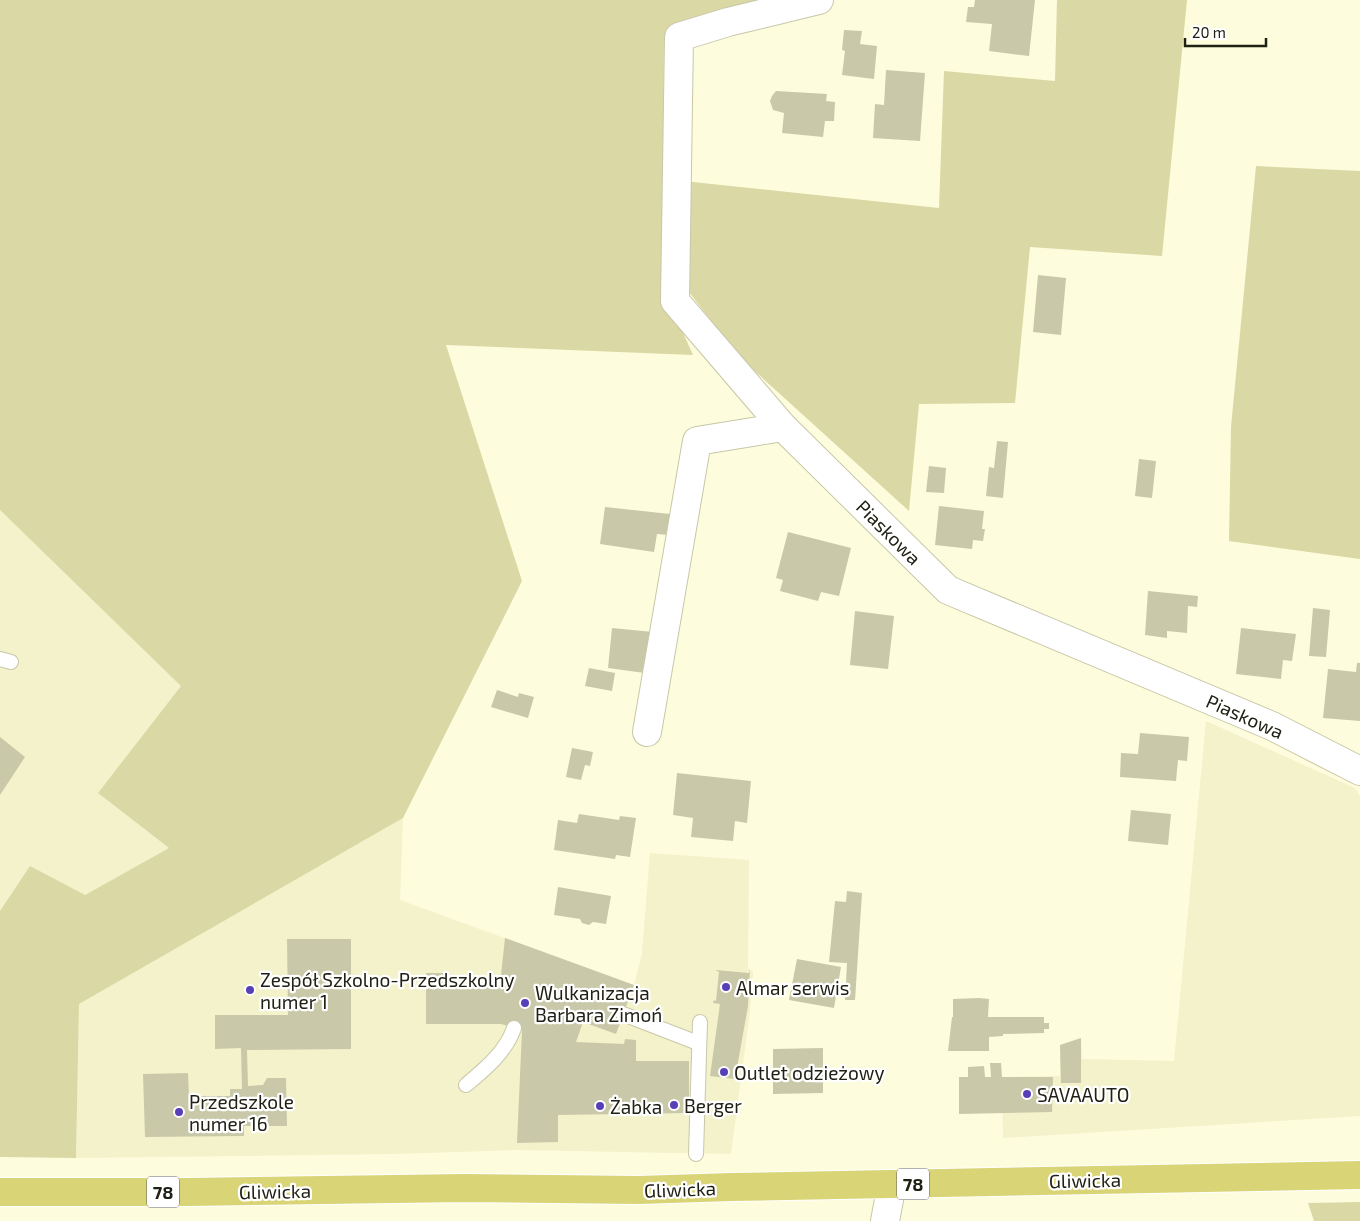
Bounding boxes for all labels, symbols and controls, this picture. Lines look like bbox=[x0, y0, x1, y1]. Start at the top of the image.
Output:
scale bar bbox=[1185, 15, 1266, 47]
text: 20 m bbox=[1192, 23, 1226, 41]
street label: Piaskowa bbox=[852, 495, 926, 569]
street label: Piaskowa bbox=[1203, 689, 1287, 743]
place label: Zespół Szkolno-Przedszkolny numer 1 bbox=[260, 968, 515, 1013]
place label: Almar serwis bbox=[736, 976, 850, 999]
place label: Wulkanizacja Barbara Zimoń bbox=[535, 981, 662, 1026]
marker: Almar serwis bbox=[720, 981, 732, 993]
marker: Zespół Szkolno-Przedszkolny numer 1 bbox=[244, 984, 256, 996]
marker: Wulkanizacja Barbara Zimoń bbox=[519, 997, 531, 1009]
place label: Outlet odzieżowy bbox=[734, 1061, 884, 1084]
marker: Outlet odzieżowy bbox=[718, 1066, 730, 1078]
place label: SAVAAUTO bbox=[1037, 1083, 1129, 1106]
marker: SAVAAUTO bbox=[1021, 1088, 1033, 1100]
place label: Przedszkole numer 16 bbox=[189, 1090, 294, 1135]
place label: Berger bbox=[684, 1094, 742, 1117]
place label: Żabka bbox=[610, 1095, 662, 1118]
marker: Berger bbox=[668, 1099, 680, 1111]
marker: Żabka bbox=[594, 1100, 606, 1112]
marker: Przedszkole numer 16 bbox=[173, 1106, 185, 1118]
road number: 78 bbox=[897, 1168, 929, 1200]
street label: Gliwicka bbox=[1049, 1168, 1121, 1192]
road number: 78 bbox=[147, 1176, 179, 1208]
street label: Gliwicka bbox=[644, 1176, 716, 1202]
street label: Gliwicka bbox=[239, 1179, 311, 1203]

